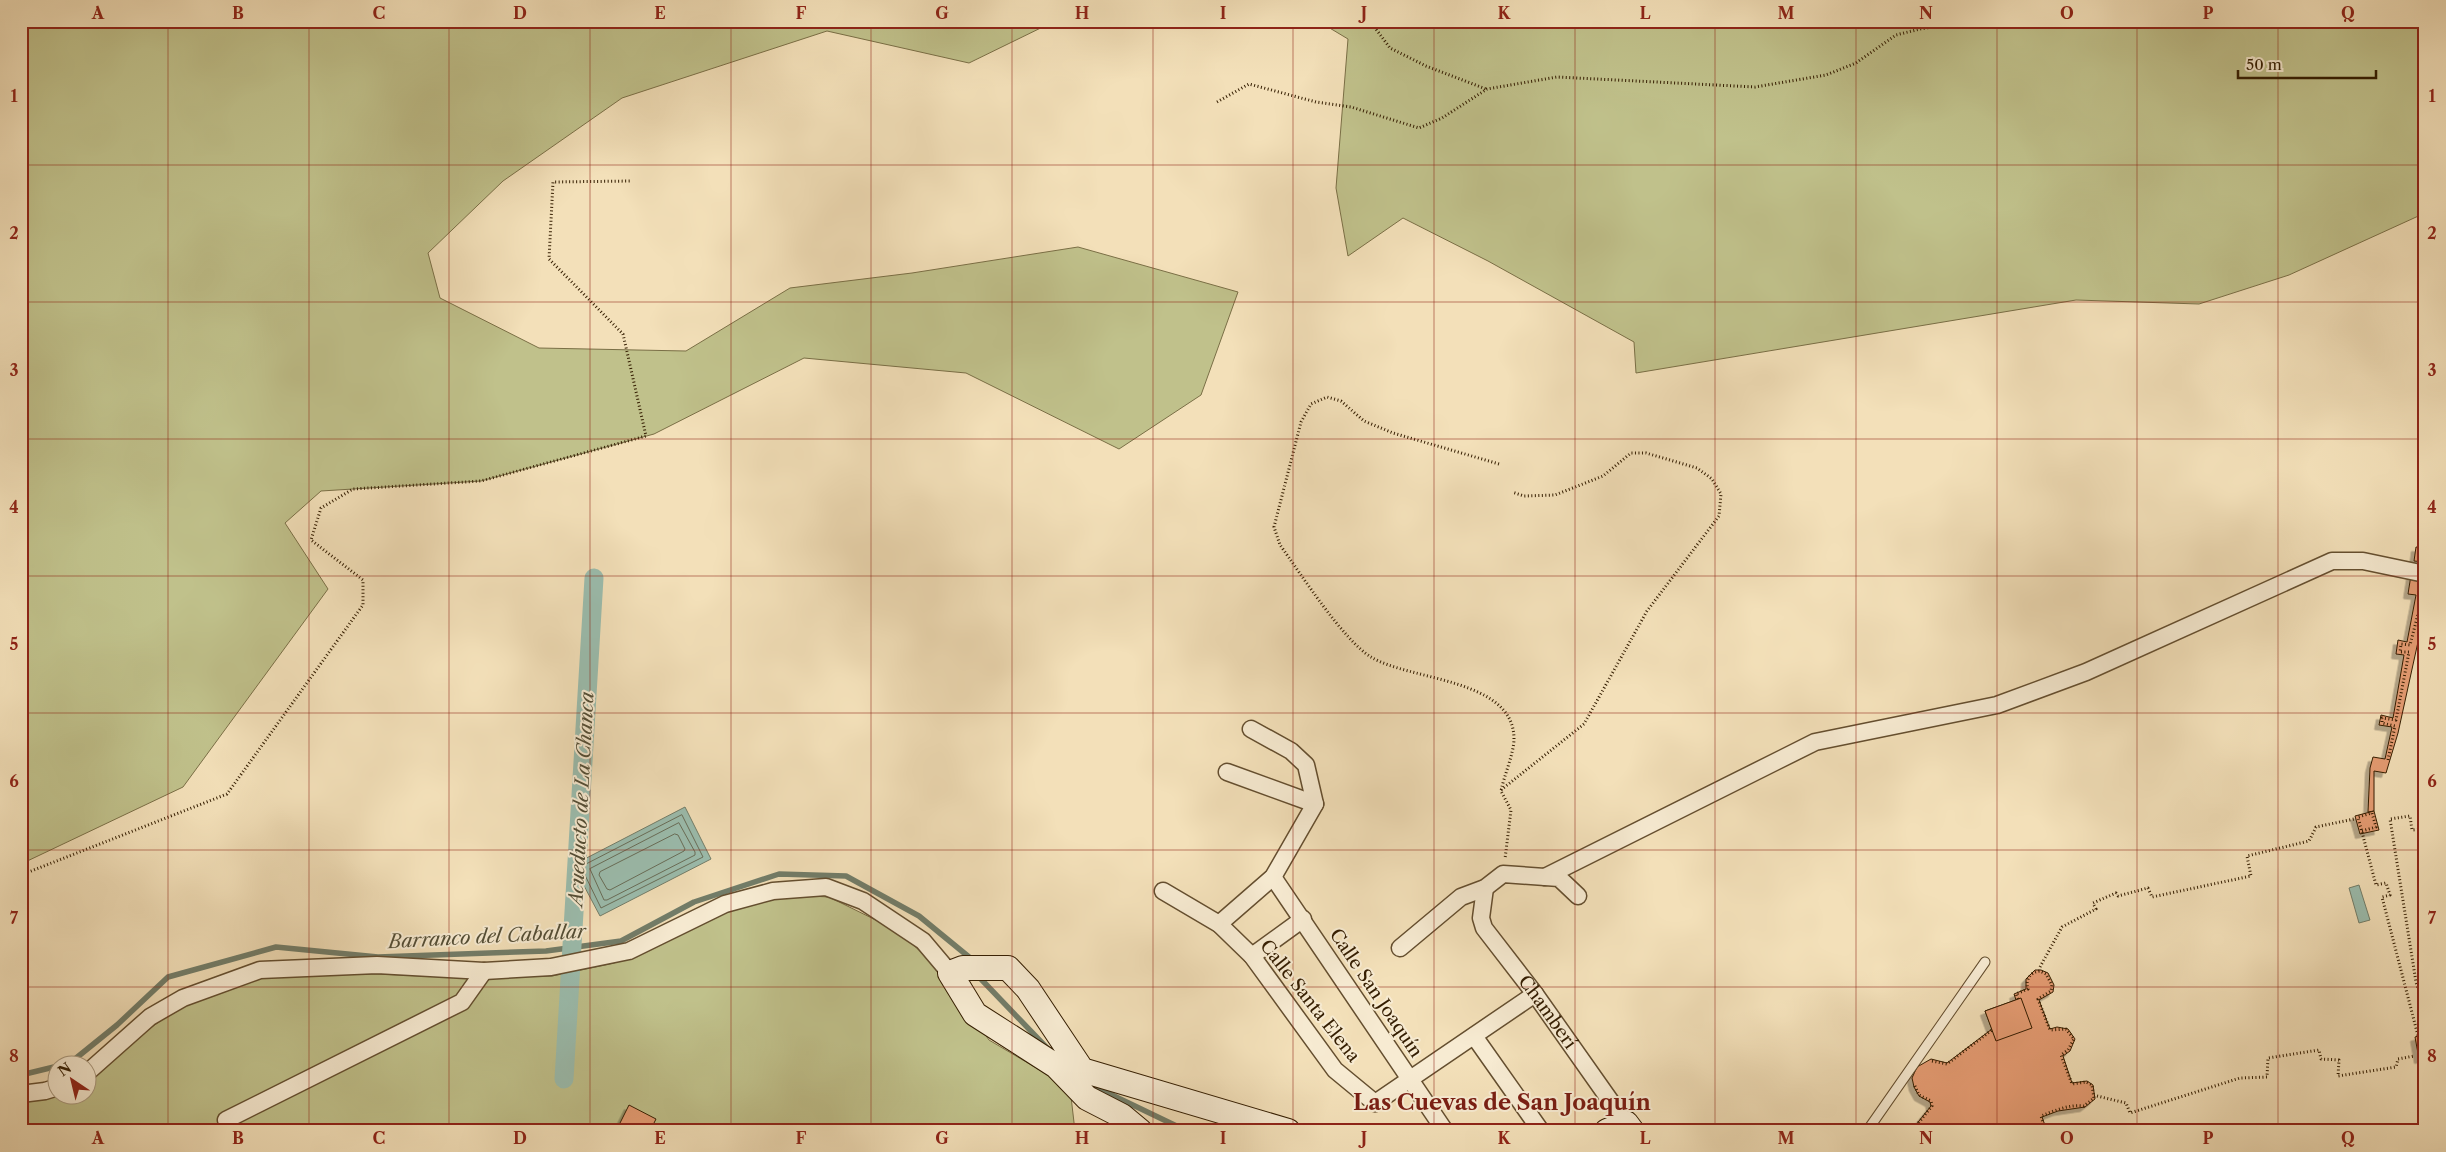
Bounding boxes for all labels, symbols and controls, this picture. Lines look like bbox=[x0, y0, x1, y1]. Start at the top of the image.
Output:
text: A bbox=[91, 3, 105, 23]
text: B bbox=[232, 3, 244, 23]
text: C bbox=[373, 3, 385, 23]
text: D bbox=[513, 3, 527, 23]
text: E bbox=[654, 3, 666, 23]
text: F bbox=[796, 3, 807, 23]
text: G bbox=[935, 3, 949, 23]
text: H bbox=[1075, 3, 1089, 23]
text: I bbox=[1220, 3, 1227, 23]
text: J bbox=[1358, 3, 1367, 23]
text: K bbox=[1498, 3, 1512, 23]
text: L bbox=[1639, 3, 1651, 23]
text: M bbox=[1778, 3, 1795, 23]
text: N bbox=[1919, 3, 1933, 23]
text: O bbox=[2060, 3, 2074, 23]
text: P bbox=[2203, 3, 2214, 23]
text: Q bbox=[2341, 3, 2355, 23]
scale bar bbox=[2238, 48, 2376, 80]
text: 50 m bbox=[2246, 55, 2282, 74]
text: 1 bbox=[10, 86, 18, 106]
text: 1 bbox=[2428, 86, 2436, 106]
text: 2 bbox=[9, 223, 19, 243]
text: 2 bbox=[2427, 223, 2437, 243]
text: 3 bbox=[9, 360, 19, 380]
text: 3 bbox=[2427, 360, 2437, 380]
text: 4 bbox=[9, 497, 19, 517]
text: 4 bbox=[2427, 497, 2437, 517]
text: 5 bbox=[10, 634, 19, 654]
text: 5 bbox=[2428, 634, 2437, 654]
water label: Acueducto de La Chanca bbox=[564, 690, 599, 910]
text: 6 bbox=[9, 771, 19, 791]
text: 6 bbox=[2427, 771, 2437, 791]
text: 7 bbox=[10, 908, 19, 928]
text: 7 bbox=[2428, 908, 2437, 928]
water label: Barranco del Caballar bbox=[386, 920, 588, 953]
street label: Calle San Joaquín bbox=[1325, 924, 1427, 1062]
street label: Calle Santa Elena bbox=[1255, 935, 1365, 1067]
street label: Chamberí bbox=[1514, 971, 1582, 1054]
text: 8 bbox=[9, 1046, 19, 1066]
text: 8 bbox=[2427, 1046, 2437, 1066]
north arrow bbox=[48, 1054, 98, 1104]
text: N bbox=[54, 1058, 75, 1080]
district label: Las Cuevas de San Joaquín bbox=[1353, 1089, 1651, 1116]
text: A bbox=[91, 1128, 105, 1148]
text: B bbox=[232, 1128, 244, 1148]
text: C bbox=[373, 1128, 385, 1148]
text: D bbox=[513, 1128, 527, 1148]
text: E bbox=[654, 1128, 666, 1148]
text: F bbox=[796, 1128, 807, 1148]
text: G bbox=[935, 1128, 949, 1148]
text: H bbox=[1075, 1128, 1089, 1148]
text: I bbox=[1220, 1128, 1227, 1148]
text: J bbox=[1358, 1128, 1367, 1148]
text: K bbox=[1498, 1128, 1512, 1148]
text: L bbox=[1639, 1128, 1651, 1148]
text: M bbox=[1778, 1128, 1795, 1148]
text: N bbox=[1919, 1128, 1933, 1148]
text: O bbox=[2060, 1128, 2074, 1148]
text: P bbox=[2203, 1128, 2214, 1148]
text: Q bbox=[2341, 1128, 2355, 1148]

